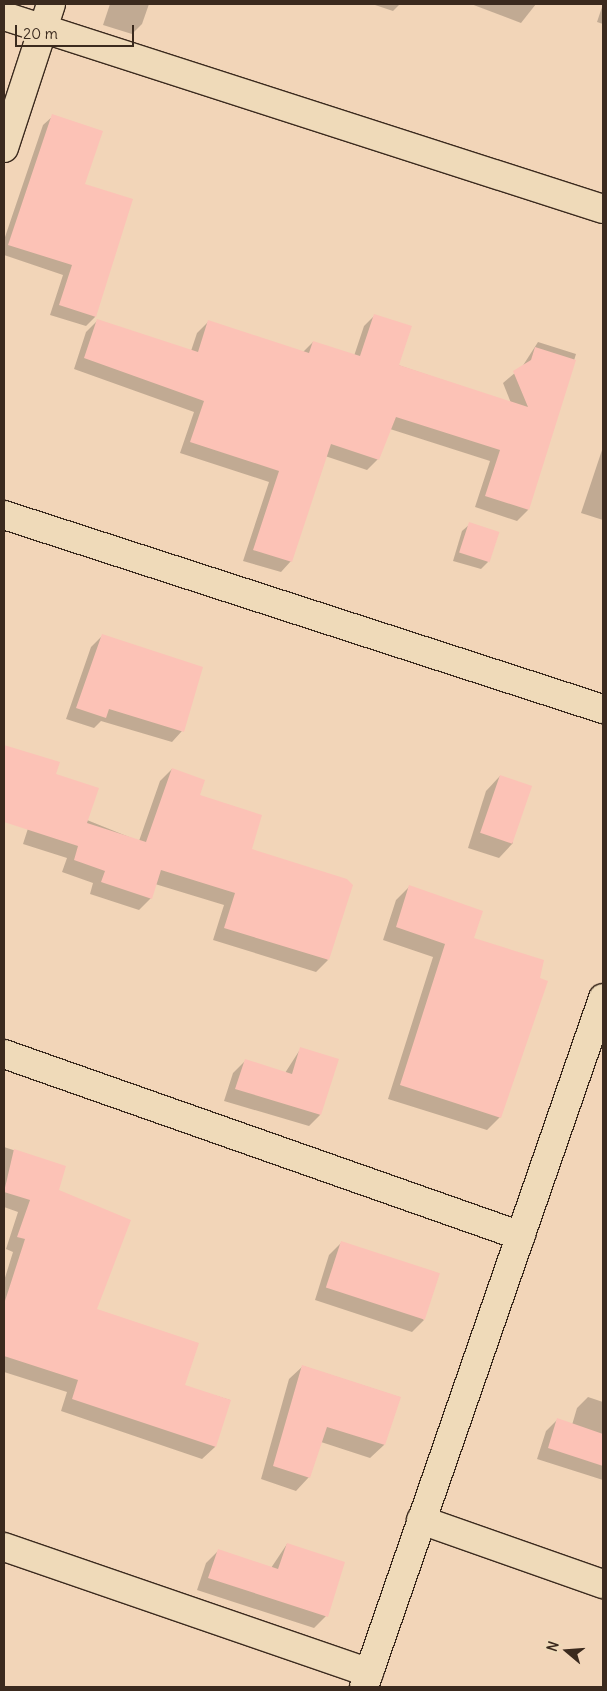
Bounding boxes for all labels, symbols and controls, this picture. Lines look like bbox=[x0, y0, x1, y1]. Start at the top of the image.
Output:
scale bar bbox=[18, 15, 136, 47]
text: 20 m bbox=[23, 24, 58, 43]
north arrow bbox=[542, 1626, 592, 1676]
text: N bbox=[543, 1639, 563, 1654]

